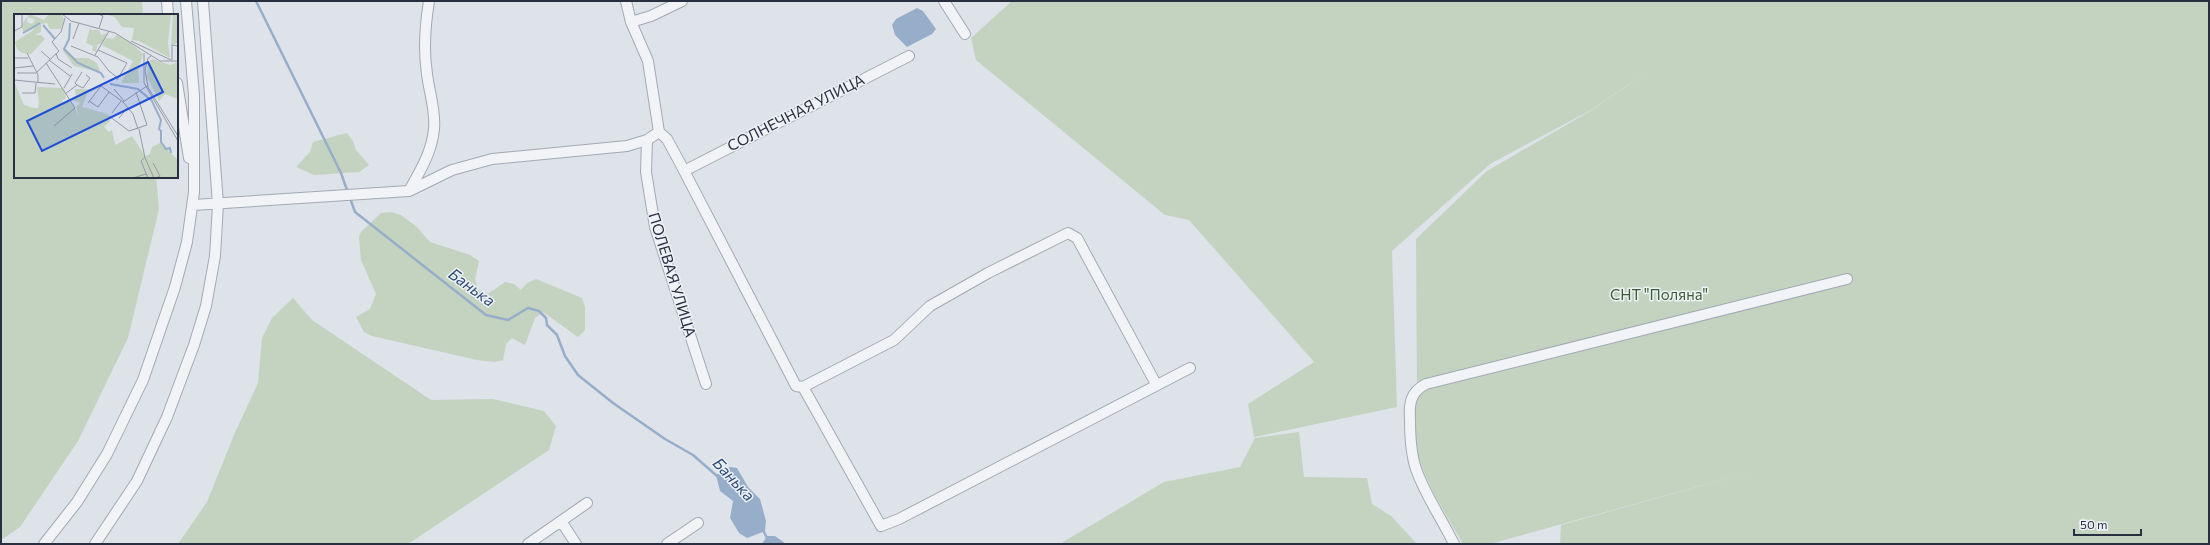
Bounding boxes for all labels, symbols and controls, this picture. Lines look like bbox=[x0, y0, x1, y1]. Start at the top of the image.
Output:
inset map bbox=[14, 14, 178, 178]
street label: СОЛНЕЧНАЯ УЛИЦА bbox=[724, 70, 867, 155]
street label: ПОЛЕВАЯ УЛИЦА bbox=[645, 210, 700, 339]
water label: Банька bbox=[445, 263, 499, 310]
park label: СНТ "Поляна" bbox=[1610, 285, 1708, 303]
water label: Банька bbox=[710, 453, 759, 504]
scale bar bbox=[2074, 511, 2141, 537]
text: 50 m bbox=[2080, 517, 2108, 531]

